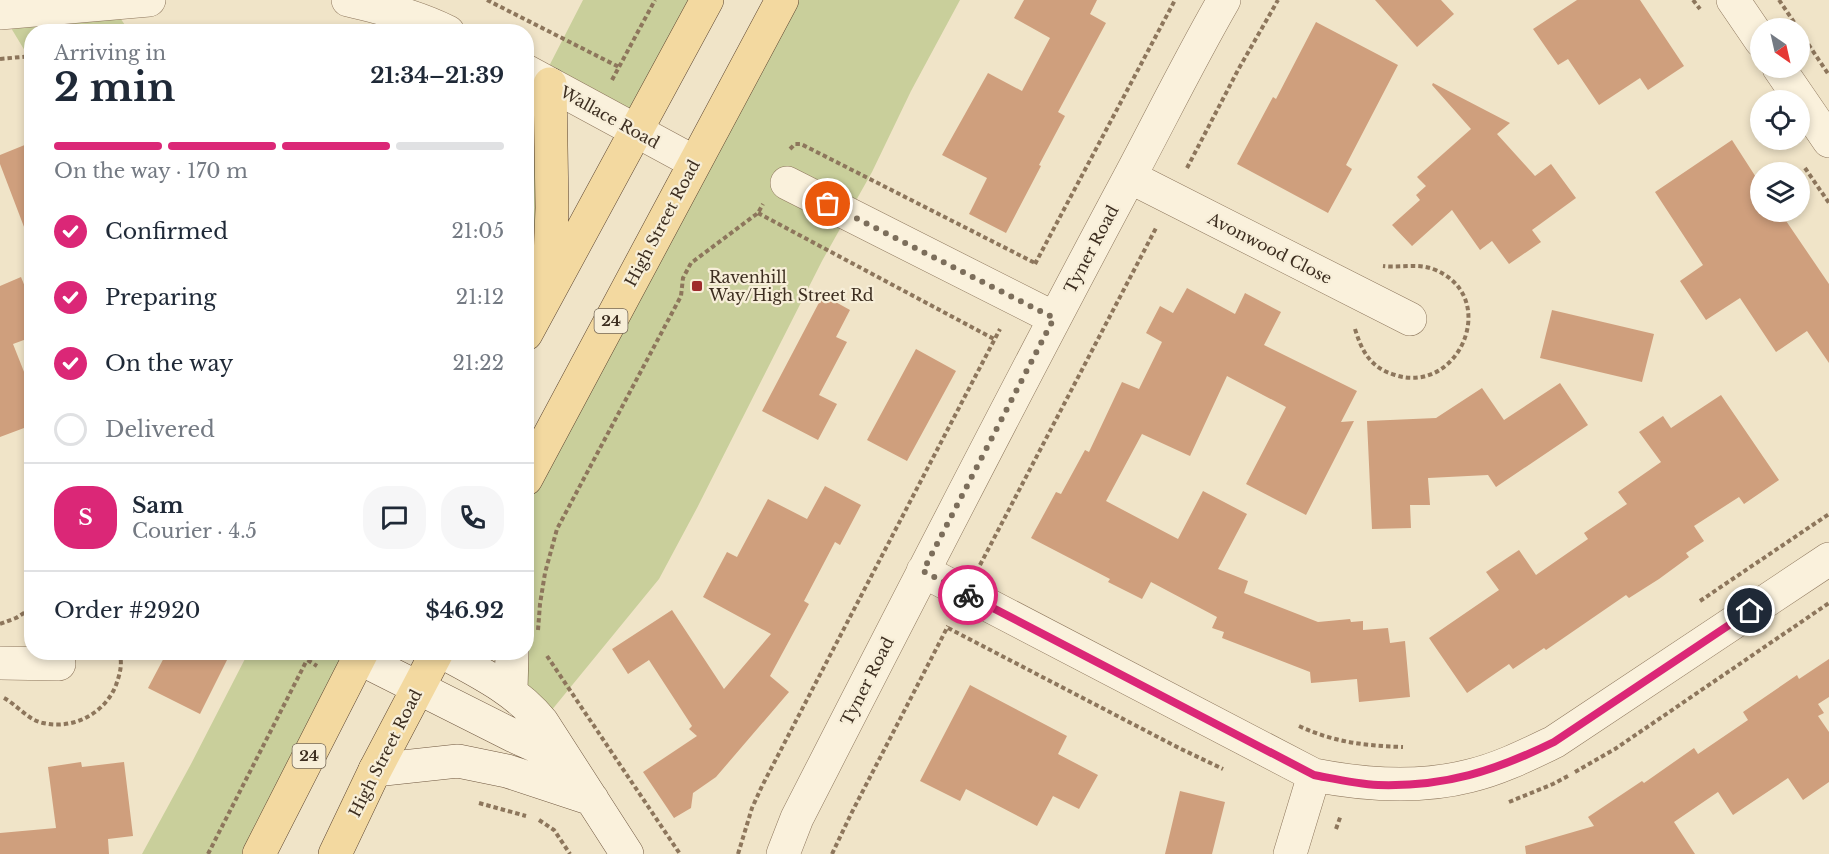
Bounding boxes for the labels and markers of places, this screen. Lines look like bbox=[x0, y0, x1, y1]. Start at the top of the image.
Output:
pin bbox=[802, 178, 853, 229]
place label: Ravenhill Way/High Street Rd bbox=[708, 267, 874, 305]
marker: Ravenhill Way/High Street Rd bbox=[690, 279, 704, 293]
pin bbox=[1724, 585, 1775, 636]

